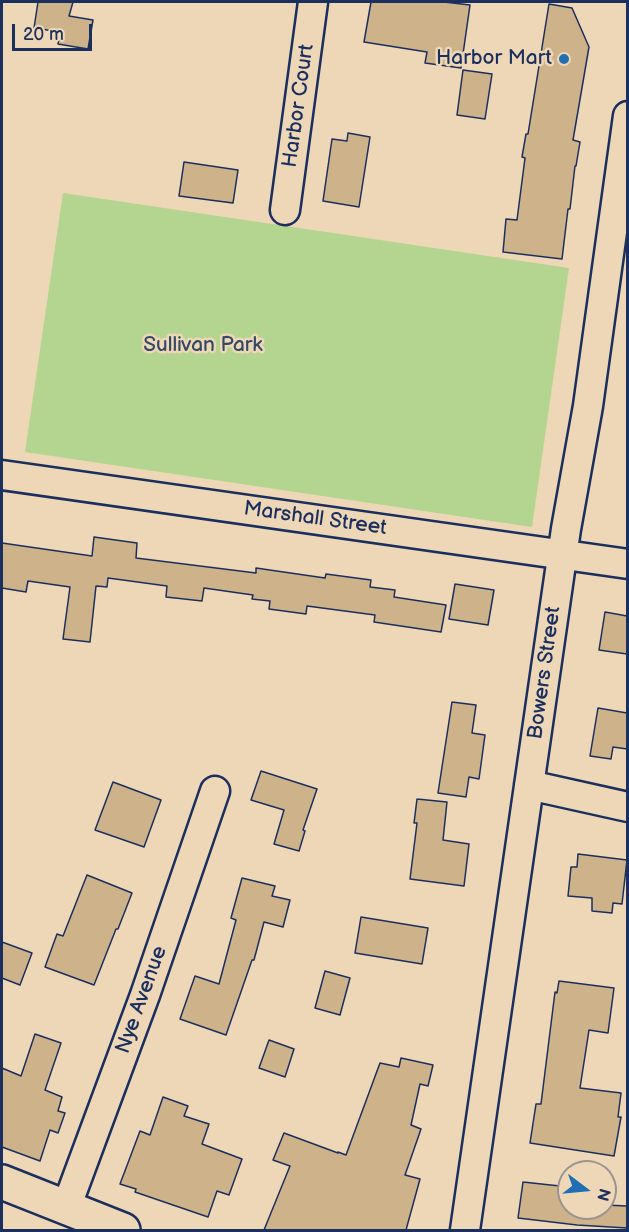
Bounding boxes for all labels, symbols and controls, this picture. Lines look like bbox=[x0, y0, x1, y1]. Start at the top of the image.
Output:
scale bar bbox=[15, 12, 94, 50]
text: 20 m bbox=[23, 24, 64, 45]
street label: Harbor Court bbox=[278, 43, 320, 169]
place label: Harbor Mart bbox=[436, 46, 552, 72]
marker: Harbor Mart bbox=[557, 52, 571, 66]
park label: Sullivan Park bbox=[143, 333, 263, 359]
street label: Marshall Street bbox=[242, 496, 388, 542]
street label: Bowers Street bbox=[523, 605, 567, 741]
street label: Nye Avenue bbox=[111, 943, 173, 1057]
north arrow bbox=[557, 1160, 617, 1220]
text: N bbox=[592, 1186, 614, 1203]

